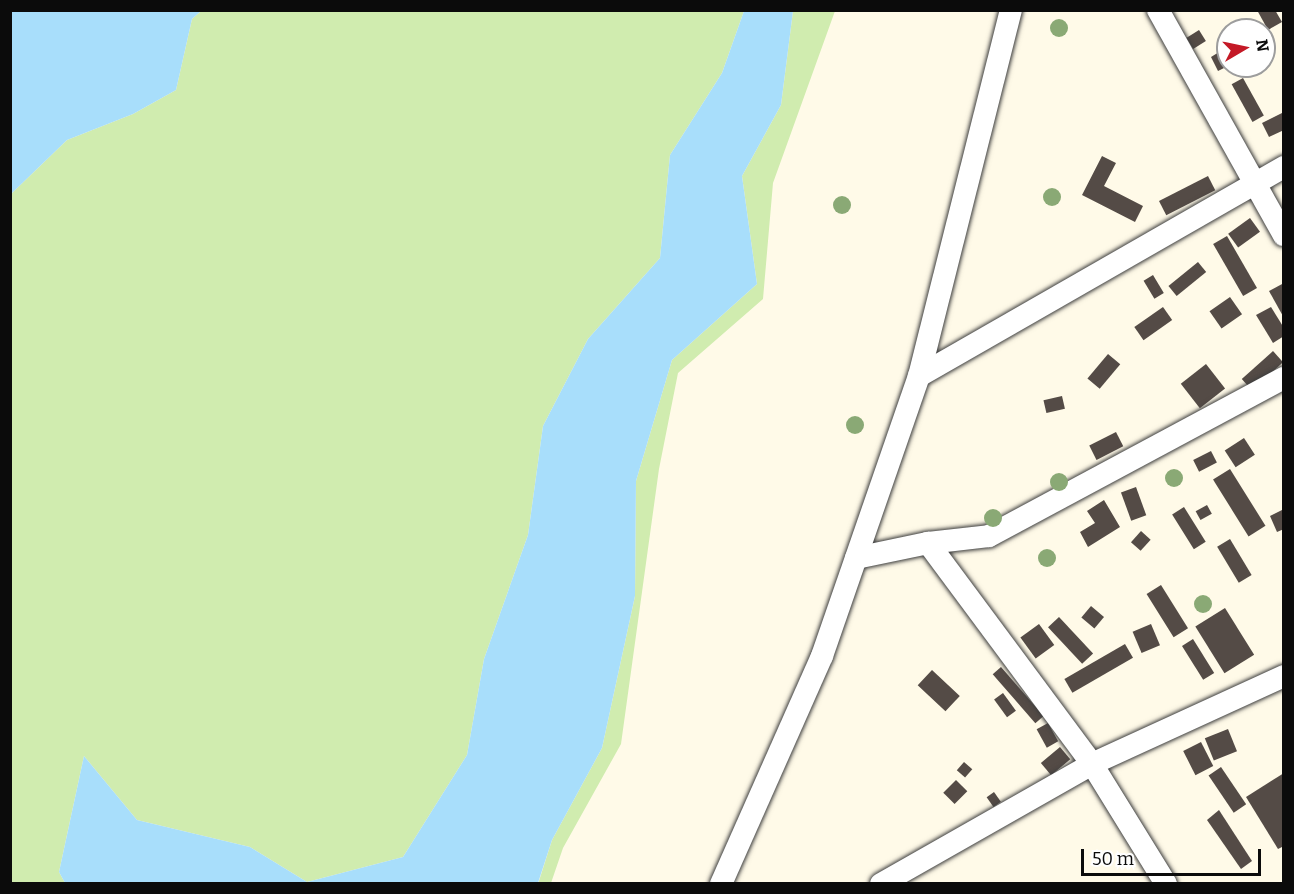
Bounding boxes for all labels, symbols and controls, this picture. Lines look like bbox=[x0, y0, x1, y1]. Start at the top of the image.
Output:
north arrow bbox=[1216, 18, 1276, 78]
text: N bbox=[1252, 38, 1273, 53]
scale bar bbox=[1084, 837, 1264, 875]
text: 50 m bbox=[1092, 848, 1134, 870]

